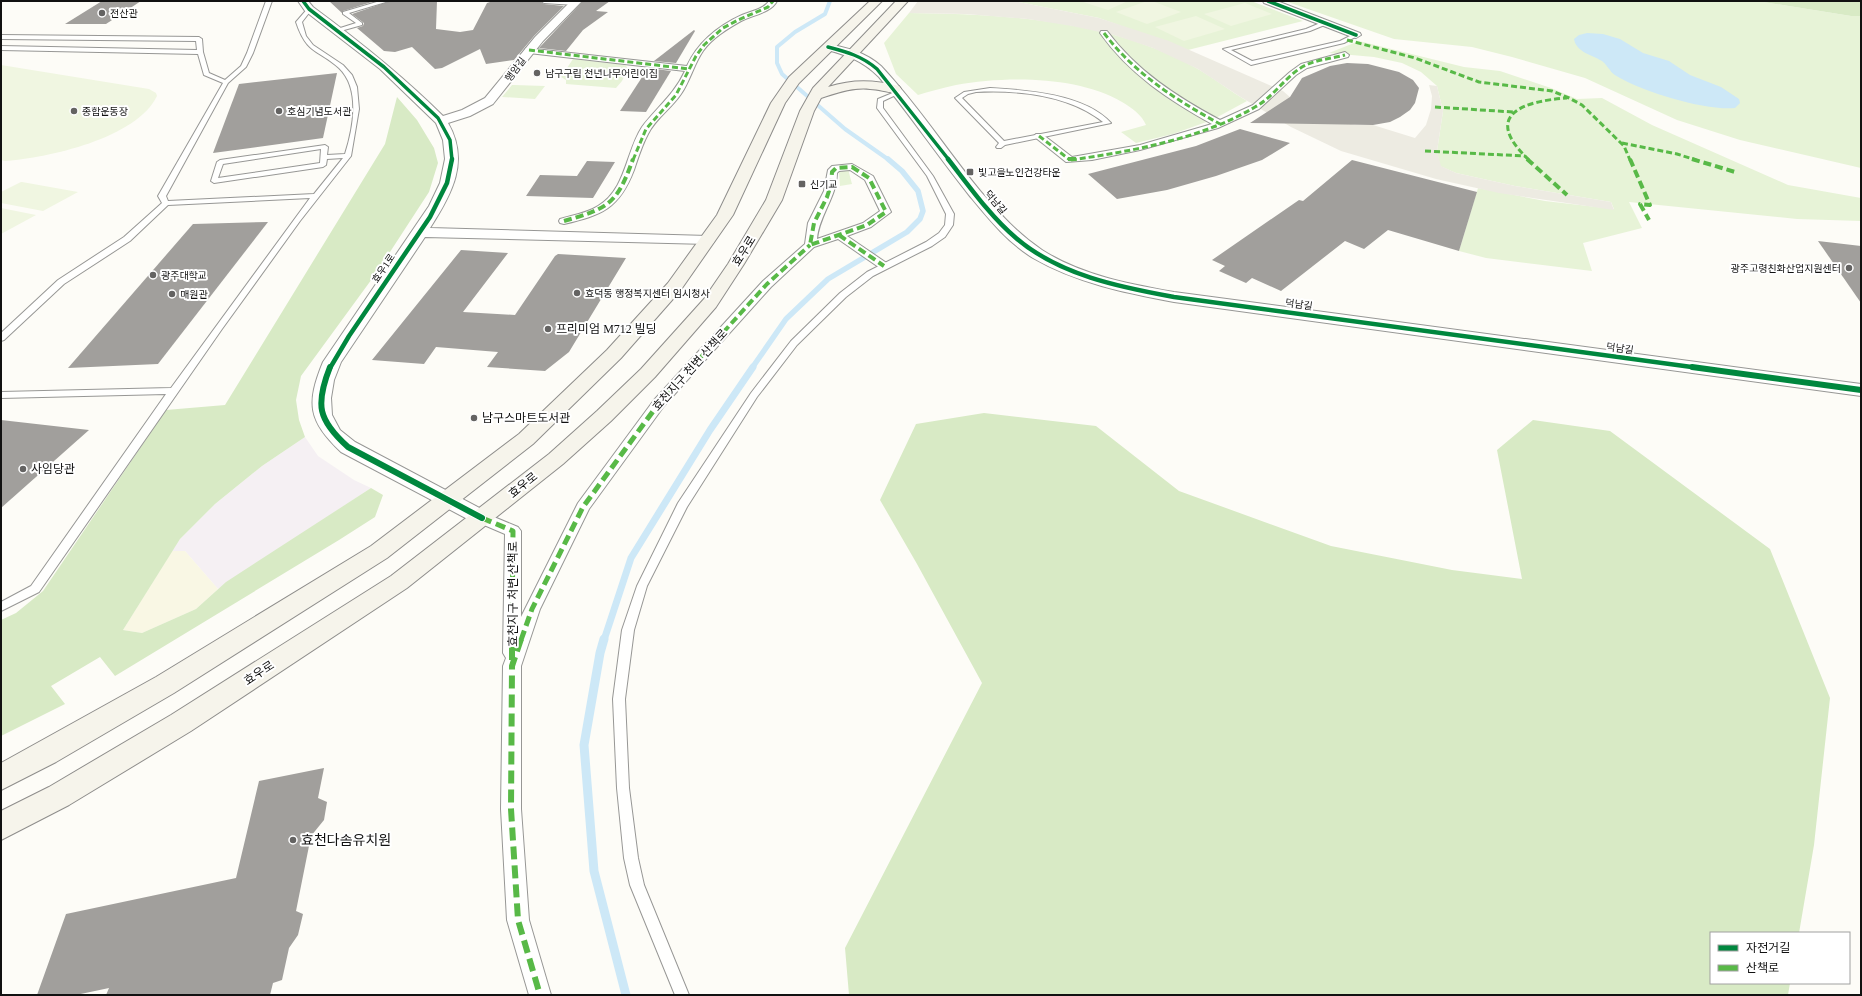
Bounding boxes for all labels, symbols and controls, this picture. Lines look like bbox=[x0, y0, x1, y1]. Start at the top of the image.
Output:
marker: 전산관 bbox=[97, 8, 107, 18]
place label: 전산관 bbox=[110, 8, 138, 19]
street label: 행암길 bbox=[503, 55, 528, 84]
marker: 남구구립 천년나무어린이집 bbox=[532, 68, 542, 78]
place label: 남구구립 천년나무어린이집 bbox=[545, 68, 658, 79]
marker: 종합운동장 bbox=[69, 106, 79, 116]
place label: 종합운동장 bbox=[82, 106, 128, 117]
marker: 호심기념도서관 bbox=[274, 106, 284, 116]
place label: 호심기념도서관 bbox=[287, 106, 352, 117]
marker: 빛고을노인건강타운 bbox=[965, 167, 975, 177]
place label: 빛고을노인건강타운 bbox=[978, 167, 1061, 178]
marker: 신기교 bbox=[797, 179, 807, 189]
place label: 신기교 bbox=[810, 179, 838, 190]
street label: 덕남길 bbox=[983, 188, 1009, 216]
street label: 효우로 bbox=[729, 233, 759, 269]
street label: 효우1로 bbox=[370, 252, 397, 285]
place label: 광주고령친화산업지원센터 bbox=[1731, 263, 1841, 274]
marker: 광주고령친화산업지원센터 bbox=[1844, 263, 1854, 273]
marker: 광주대학교 bbox=[148, 270, 158, 280]
place label: 광주대학교 bbox=[161, 270, 207, 281]
marker: 효덕동 행정복지센터 임시청사 bbox=[572, 288, 582, 298]
place label: 효덕동 행정복지센터 임시청사 bbox=[585, 288, 710, 299]
marker: 매원관 bbox=[167, 289, 177, 299]
place label: 매원관 bbox=[180, 289, 208, 300]
street label: 덕남길 bbox=[1284, 297, 1313, 312]
place label: 프리미엄 M712 빌딩 bbox=[556, 322, 657, 336]
marker: 프리미엄 M712 빌딩 bbox=[543, 324, 553, 334]
street label: 효천지구 천변 산책로 bbox=[650, 326, 730, 414]
street label: 덕남길 bbox=[1605, 341, 1634, 356]
place label: 남구스마트도서관 bbox=[482, 411, 570, 425]
marker: 남구스마트도서관 bbox=[469, 413, 479, 423]
place label: 사임당관 bbox=[31, 462, 75, 476]
marker: 사임당관 bbox=[18, 464, 28, 474]
street label: 효우로 bbox=[506, 469, 540, 501]
street label: 효천지구 처변 산책로 bbox=[506, 541, 520, 647]
street label: 효우로 bbox=[241, 658, 277, 688]
place label: 효천다솜유치원 bbox=[301, 832, 391, 848]
marker: 효천다솜유치원 bbox=[288, 835, 298, 845]
legend bbox=[1710, 932, 1850, 984]
text: 자전거길 bbox=[1746, 941, 1790, 955]
text: 산책로 bbox=[1746, 961, 1779, 975]

